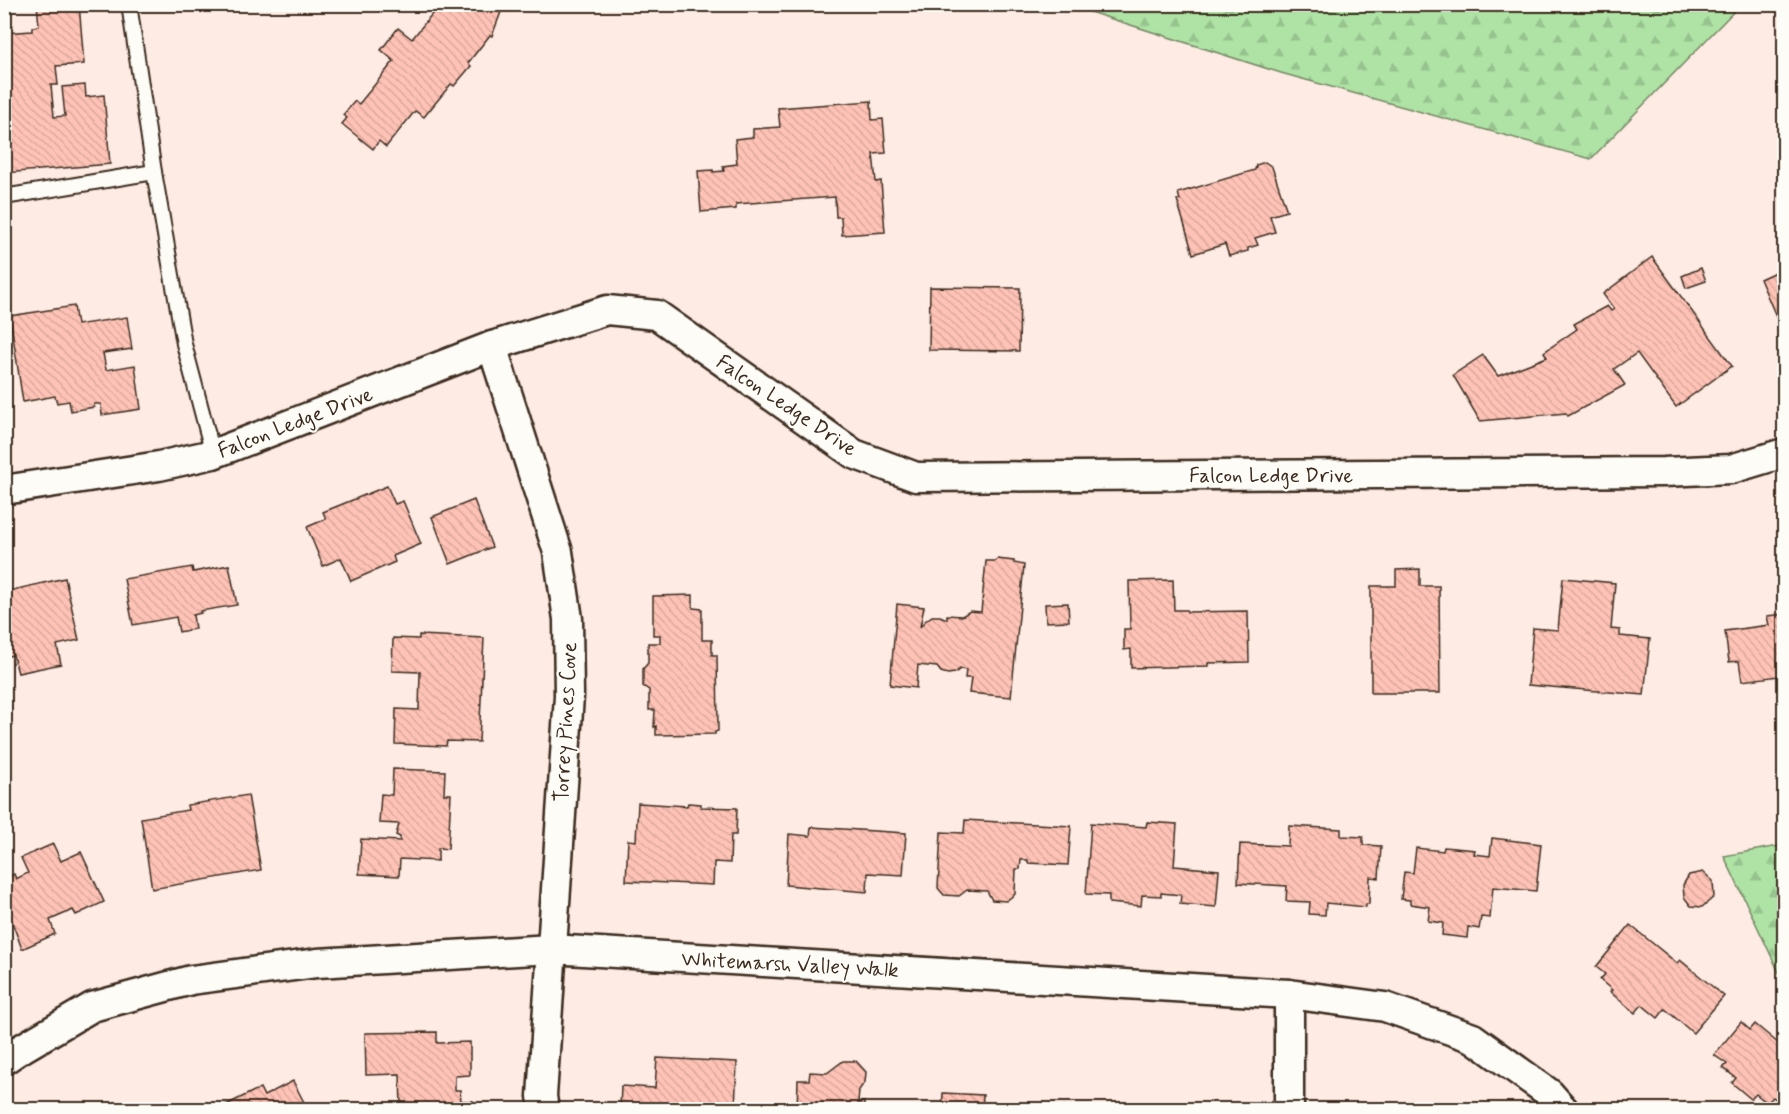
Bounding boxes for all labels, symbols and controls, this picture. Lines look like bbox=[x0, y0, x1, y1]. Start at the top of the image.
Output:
street label: Falcon Ledge Drive bbox=[711, 348, 862, 463]
street label: Falcon Ledge Drive bbox=[214, 380, 377, 465]
street label: Falcon Ledge Drive bbox=[1189, 462, 1353, 490]
street label: Torrey Pines Cove bbox=[548, 641, 584, 803]
street label: Whitemarsh Valley Walk bbox=[681, 945, 900, 985]

